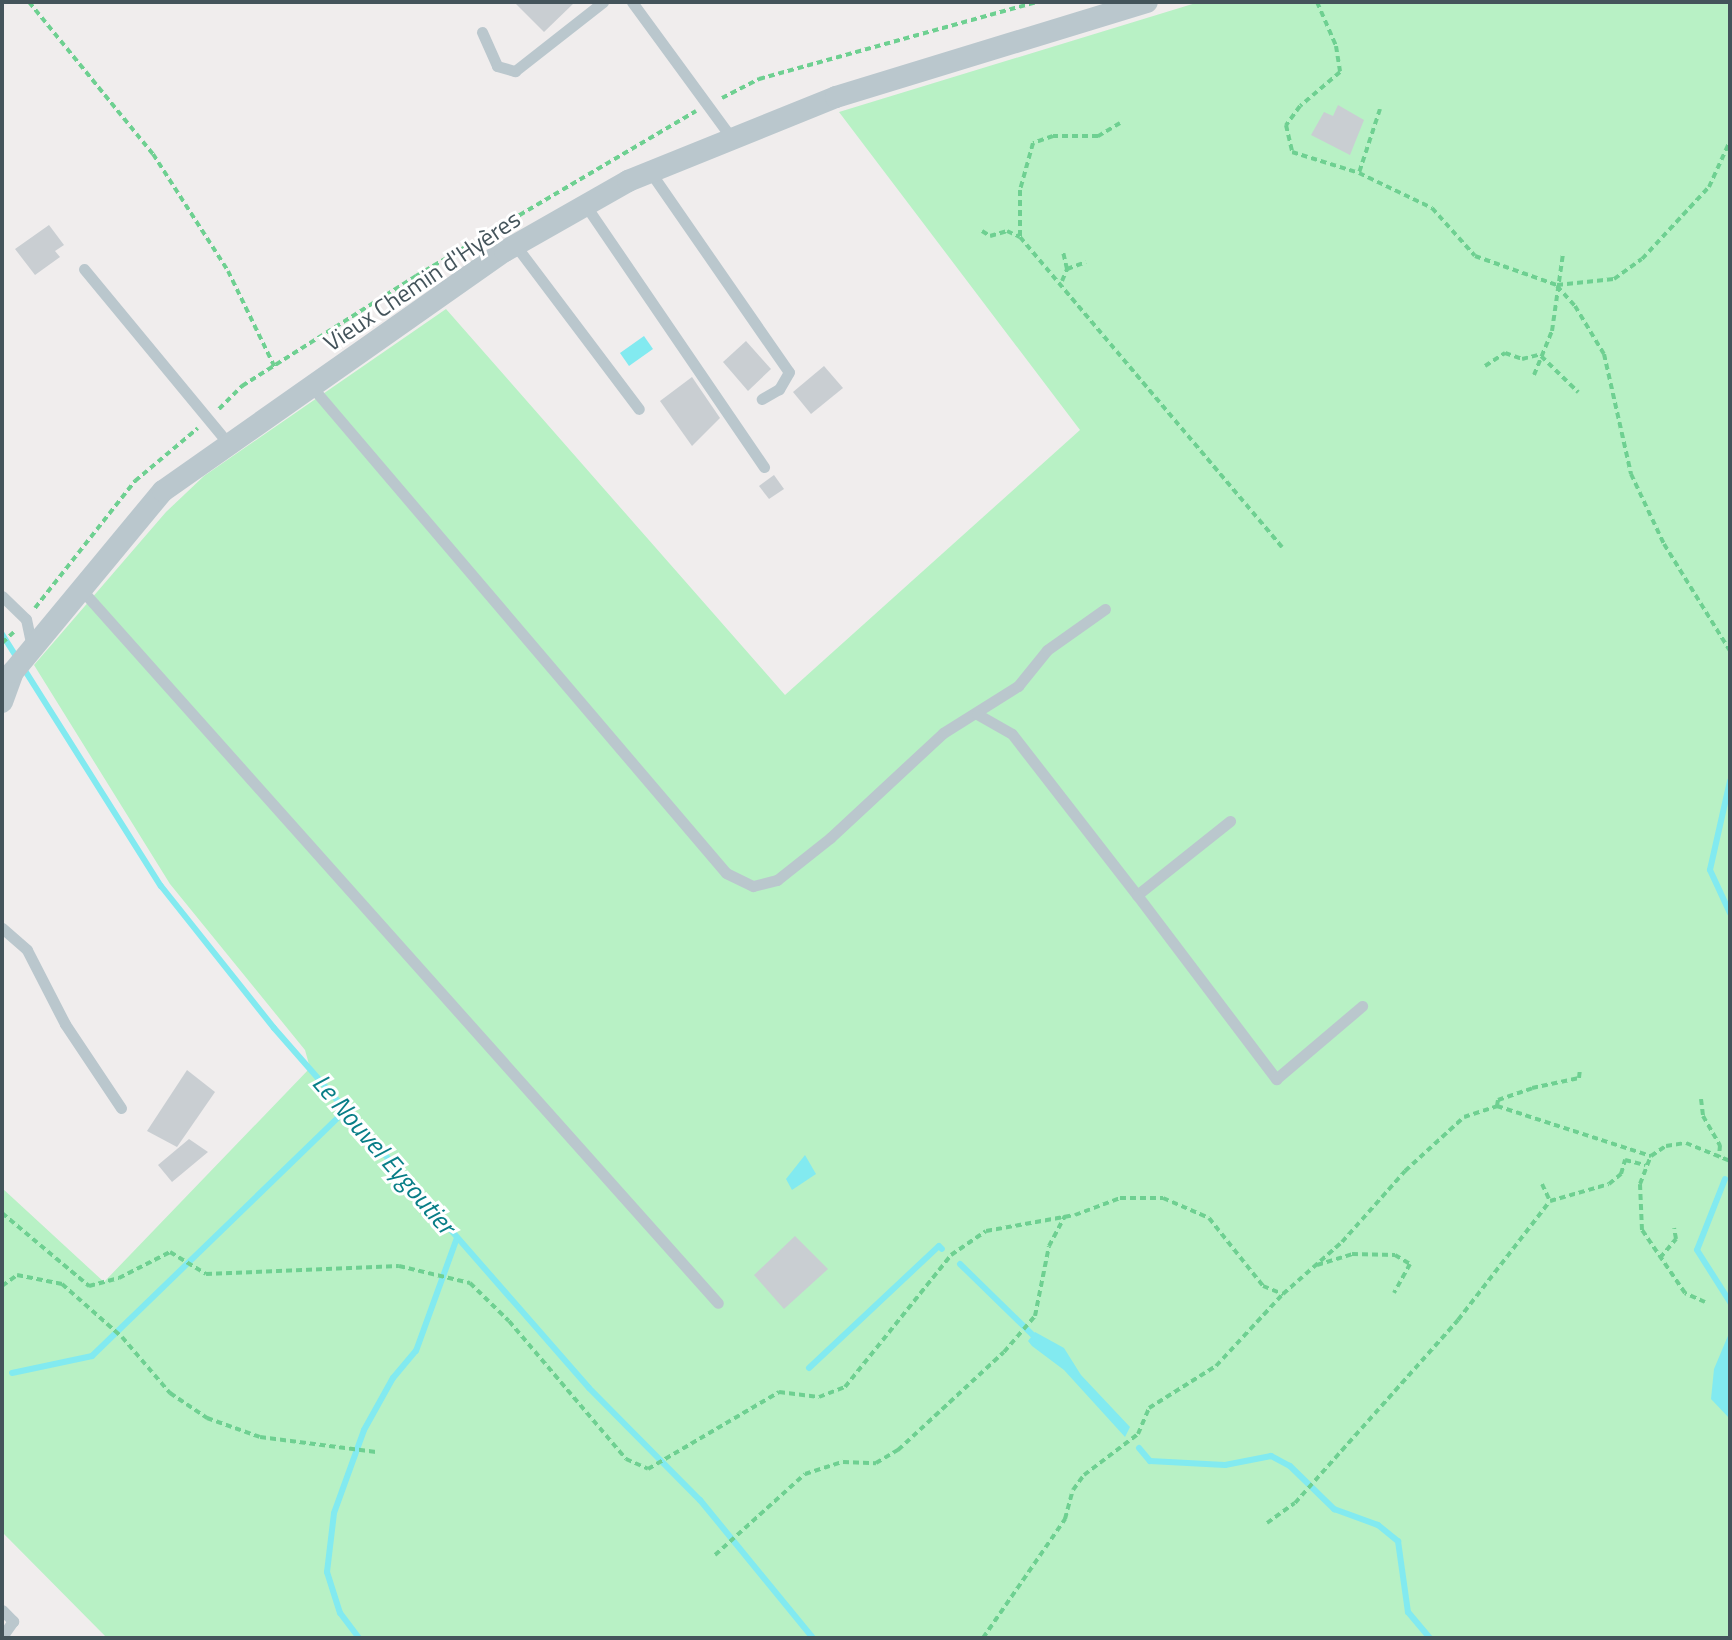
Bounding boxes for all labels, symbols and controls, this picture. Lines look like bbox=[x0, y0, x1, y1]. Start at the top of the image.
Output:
street label: Vieux Chemin d'Hyères bbox=[318, 205, 526, 357]
water label: Le Nouvel Eygoutier bbox=[306, 1068, 462, 1240]

